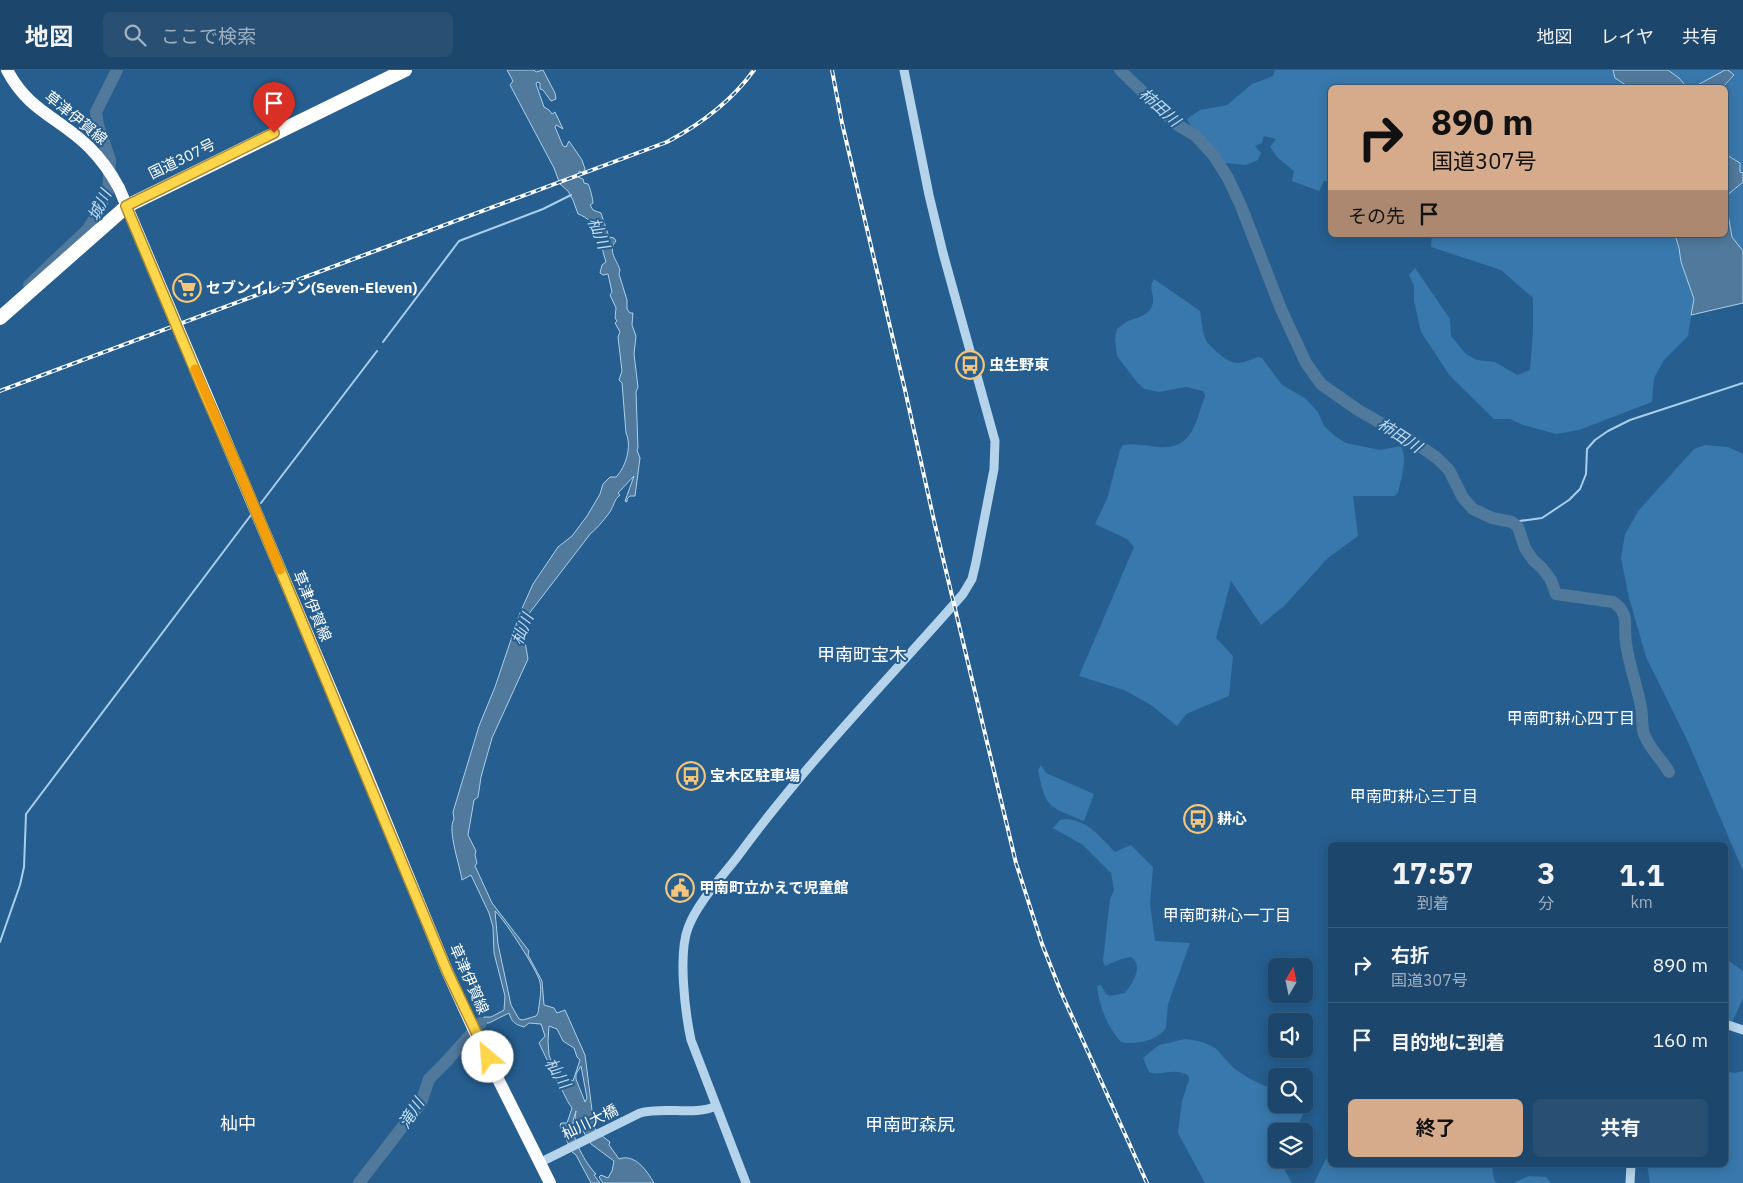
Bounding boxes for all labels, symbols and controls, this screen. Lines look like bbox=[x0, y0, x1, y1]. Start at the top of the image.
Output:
search box bbox=[103, 12, 453, 57]
text: 地図 bbox=[25, 20, 73, 52]
icon: search bbox=[121, 21, 149, 49]
text: ここで検索 bbox=[161, 24, 256, 48]
text: 地図 bbox=[1537, 25, 1573, 48]
text: レイヤ bbox=[1601, 25, 1654, 48]
text: 共有 bbox=[1682, 25, 1718, 48]
pin bbox=[253, 82, 295, 133]
water label: 柿田川 bbox=[1135, 84, 1186, 132]
street label: 草津伊賀線 bbox=[41, 87, 111, 149]
icon: arrive bbox=[260, 89, 288, 117]
text: 890 m bbox=[1431, 99, 1534, 145]
icon: right bbox=[1348, 105, 1413, 170]
street label: 国道307号 bbox=[145, 134, 218, 183]
text: 国道307号 bbox=[1431, 146, 1537, 175]
water label: 城川 bbox=[83, 184, 116, 224]
icon: arrive bbox=[1415, 200, 1443, 228]
text: その先 bbox=[1348, 204, 1405, 228]
water label: 杣川 bbox=[584, 214, 615, 253]
supermarket icon: セブンイレブン(Seven-Eleven) bbox=[172, 273, 202, 303]
place label: セブンイレブン(Seven-Eleven) bbox=[206, 278, 417, 297]
bus stop icon: 虫生野東 bbox=[955, 350, 985, 380]
place label: 虫生野東 bbox=[989, 355, 1049, 374]
water label: 柿田川 bbox=[1374, 414, 1427, 458]
street label: 草津伊賀線 bbox=[289, 568, 336, 644]
water label: 杣川 bbox=[507, 609, 538, 648]
district label: 甲南町宝木 bbox=[817, 643, 907, 666]
district label: 甲南町耕心四丁目 bbox=[1507, 708, 1635, 728]
bus stop icon: 宝木区駐車場 bbox=[676, 761, 706, 791]
place label: 宝木区駐車場 bbox=[710, 766, 800, 785]
district label: 甲南町耕心三丁目 bbox=[1350, 786, 1478, 806]
bus stop icon: 耕心 bbox=[1183, 804, 1213, 834]
place label: 耕心 bbox=[1217, 809, 1247, 828]
text: 17:57 bbox=[1392, 853, 1474, 892]
text: 3 bbox=[1537, 853, 1555, 892]
text: 1.1 bbox=[1619, 855, 1664, 894]
public building icon: 甲南町立かえで児童館 bbox=[665, 873, 695, 903]
place label: 甲南町立かえで児童館 bbox=[699, 878, 849, 897]
text: km bbox=[1630, 892, 1653, 912]
text: 到着 bbox=[1417, 893, 1449, 913]
text: 分 bbox=[1538, 893, 1554, 913]
district label: 甲南町耕心一丁目 bbox=[1163, 905, 1291, 925]
street label: 草津伊賀線 bbox=[446, 941, 493, 1017]
text: 右折 bbox=[1391, 943, 1429, 967]
icon: right bbox=[1348, 951, 1376, 979]
text: 890 m bbox=[1653, 953, 1708, 977]
north arrow bbox=[1268, 958, 1312, 1002]
map controls bbox=[1268, 958, 1313, 1168]
text: 国道307号 bbox=[1391, 970, 1468, 990]
button: sound bbox=[1268, 1013, 1313, 1058]
icon: arrive bbox=[1348, 1026, 1376, 1054]
text: 160 m bbox=[1653, 1028, 1708, 1052]
position arrow bbox=[461, 1030, 513, 1082]
text: 目的地に到着 bbox=[1391, 1030, 1505, 1054]
water label: 杣川 bbox=[541, 1054, 576, 1094]
button: search bbox=[1268, 1068, 1313, 1113]
water label: 滝川 bbox=[394, 1092, 429, 1132]
button: 終了 bbox=[1348, 1099, 1523, 1157]
button: 共有 bbox=[1533, 1099, 1708, 1157]
street label: 杣川大橋 bbox=[559, 1100, 621, 1143]
district label: 杣中 bbox=[220, 1112, 256, 1135]
district label: 甲南町森尻 bbox=[865, 1113, 955, 1136]
button: layers bbox=[1268, 1123, 1313, 1168]

